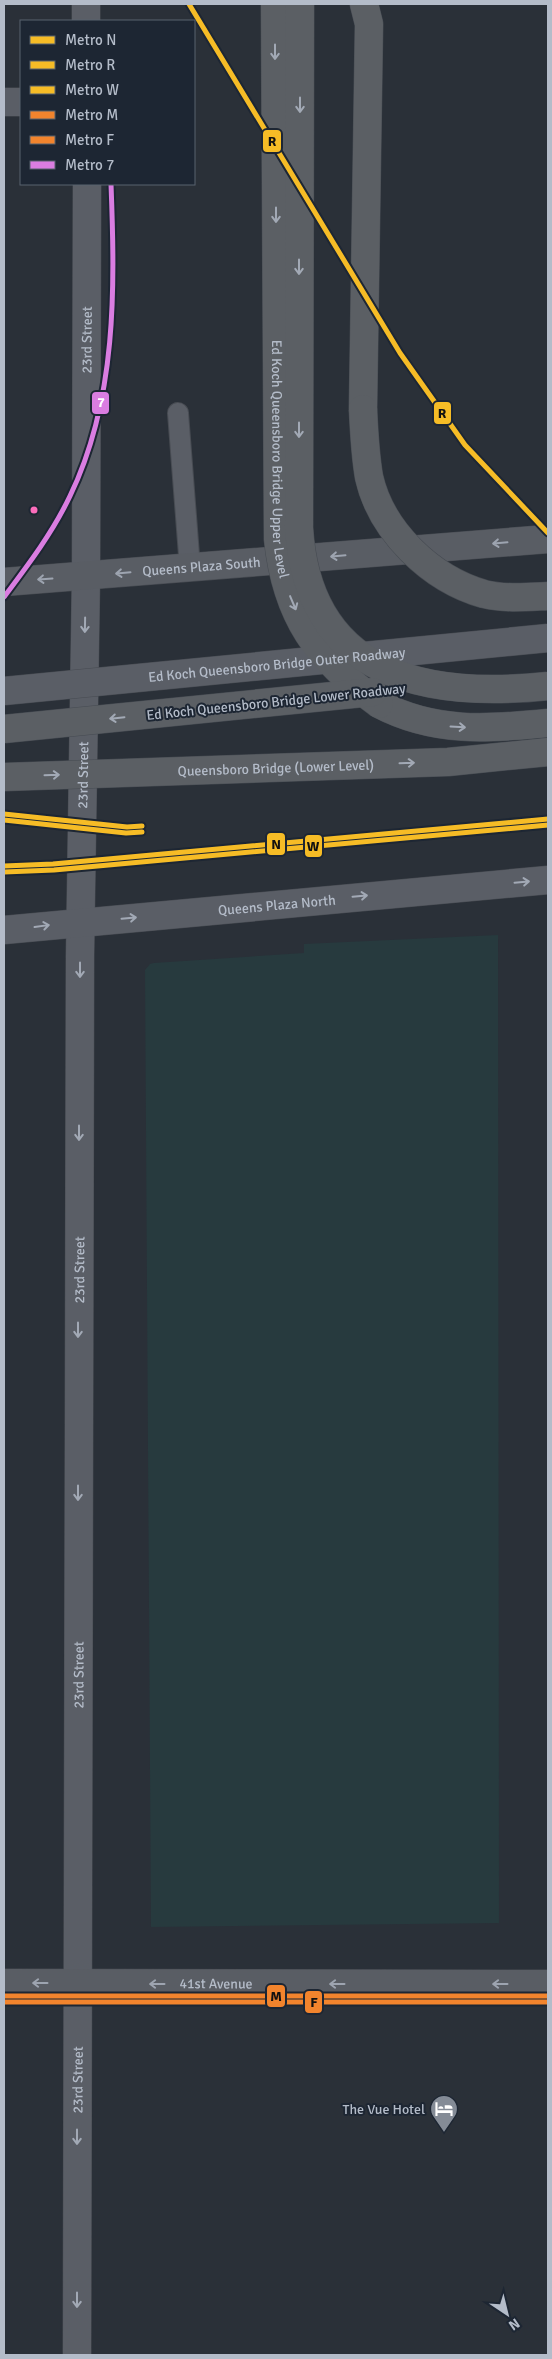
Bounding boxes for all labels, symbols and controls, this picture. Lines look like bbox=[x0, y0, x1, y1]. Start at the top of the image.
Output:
legend bbox=[20, 20, 195, 185]
text: Metro N bbox=[65, 31, 116, 49]
one-way arrow bbox=[270, 44, 280, 60]
text: Metro R bbox=[65, 56, 115, 74]
text: Metro W bbox=[65, 81, 119, 99]
one-way arrow bbox=[295, 96, 305, 113]
text: Metro M bbox=[65, 106, 118, 124]
line badge: R bbox=[262, 129, 282, 153]
text: Metro F bbox=[65, 131, 114, 149]
text: R bbox=[268, 133, 277, 150]
text: Metro 7 bbox=[65, 156, 114, 174]
one-way arrow bbox=[271, 206, 281, 223]
one-way arrow bbox=[294, 259, 304, 275]
street label: 23rd Street bbox=[78, 306, 95, 374]
street label: Ed Koch Queensboro Bridge Upper Level bbox=[268, 340, 293, 580]
line badge: 7 bbox=[91, 391, 110, 415]
text: 7 bbox=[97, 394, 105, 411]
line badge: R bbox=[433, 401, 452, 425]
text: R bbox=[438, 405, 447, 422]
one-way arrow bbox=[294, 422, 304, 438]
unlabelled marker bbox=[29, 505, 39, 515]
one-way arrow bbox=[492, 538, 508, 547]
one-way arrow bbox=[330, 551, 346, 560]
street label: Queens Plaza South bbox=[142, 553, 261, 580]
one-way arrow bbox=[116, 568, 132, 577]
one-way arrow bbox=[37, 574, 53, 584]
one-way arrow bbox=[288, 595, 298, 610]
one-way arrow bbox=[81, 617, 90, 633]
street label: Ed Koch Queensboro Bridge Outer Roadway bbox=[147, 643, 407, 685]
street label: Ed Koch Queensboro Bridge Lower Roadway bbox=[146, 680, 407, 724]
one-way arrow bbox=[109, 713, 125, 723]
one-way arrow bbox=[450, 722, 466, 731]
street label: 23rd Street bbox=[74, 741, 92, 809]
street label: Queensboro Bridge (Lower Level) bbox=[177, 756, 374, 780]
one-way arrow bbox=[399, 758, 415, 768]
one-way arrow bbox=[44, 770, 60, 780]
line badge: N bbox=[266, 832, 286, 856]
line badge: W bbox=[304, 834, 323, 858]
text: N bbox=[271, 836, 281, 853]
text: W bbox=[307, 838, 320, 855]
one-way arrow bbox=[514, 877, 530, 886]
street label: Queens Plaza North bbox=[217, 891, 336, 919]
one-way arrow bbox=[352, 892, 368, 901]
one-way arrow bbox=[120, 913, 136, 922]
one-way arrow bbox=[34, 921, 50, 931]
one-way arrow bbox=[75, 962, 85, 978]
one-way arrow bbox=[74, 1124, 84, 1140]
street label: 23rd Street bbox=[71, 1236, 88, 1304]
one-way arrow bbox=[73, 1322, 83, 1338]
one-way arrow bbox=[73, 1484, 83, 1500]
street label: 23rd Street bbox=[70, 1641, 87, 1709]
street label: 41st Avenue bbox=[179, 1975, 253, 1992]
one-way arrow bbox=[33, 1978, 49, 1988]
one-way arrow bbox=[149, 1979, 165, 1988]
one-way arrow bbox=[329, 1979, 346, 1989]
one-way arrow bbox=[492, 1979, 508, 1989]
line badge: M bbox=[266, 1984, 286, 2008]
text: M bbox=[270, 1988, 282, 2005]
line badge: F bbox=[304, 1990, 323, 2014]
text: F bbox=[310, 1994, 318, 2011]
street label: 23rd Street bbox=[69, 2046, 86, 2114]
hotel icon: The Vue Hotel bbox=[429, 2094, 459, 2133]
place label: The Vue Hotel bbox=[343, 2101, 425, 2118]
one-way arrow bbox=[72, 2129, 82, 2145]
north arrow bbox=[482, 2289, 532, 2339]
one-way arrow bbox=[72, 2292, 82, 2308]
text: N bbox=[505, 2314, 523, 2334]

